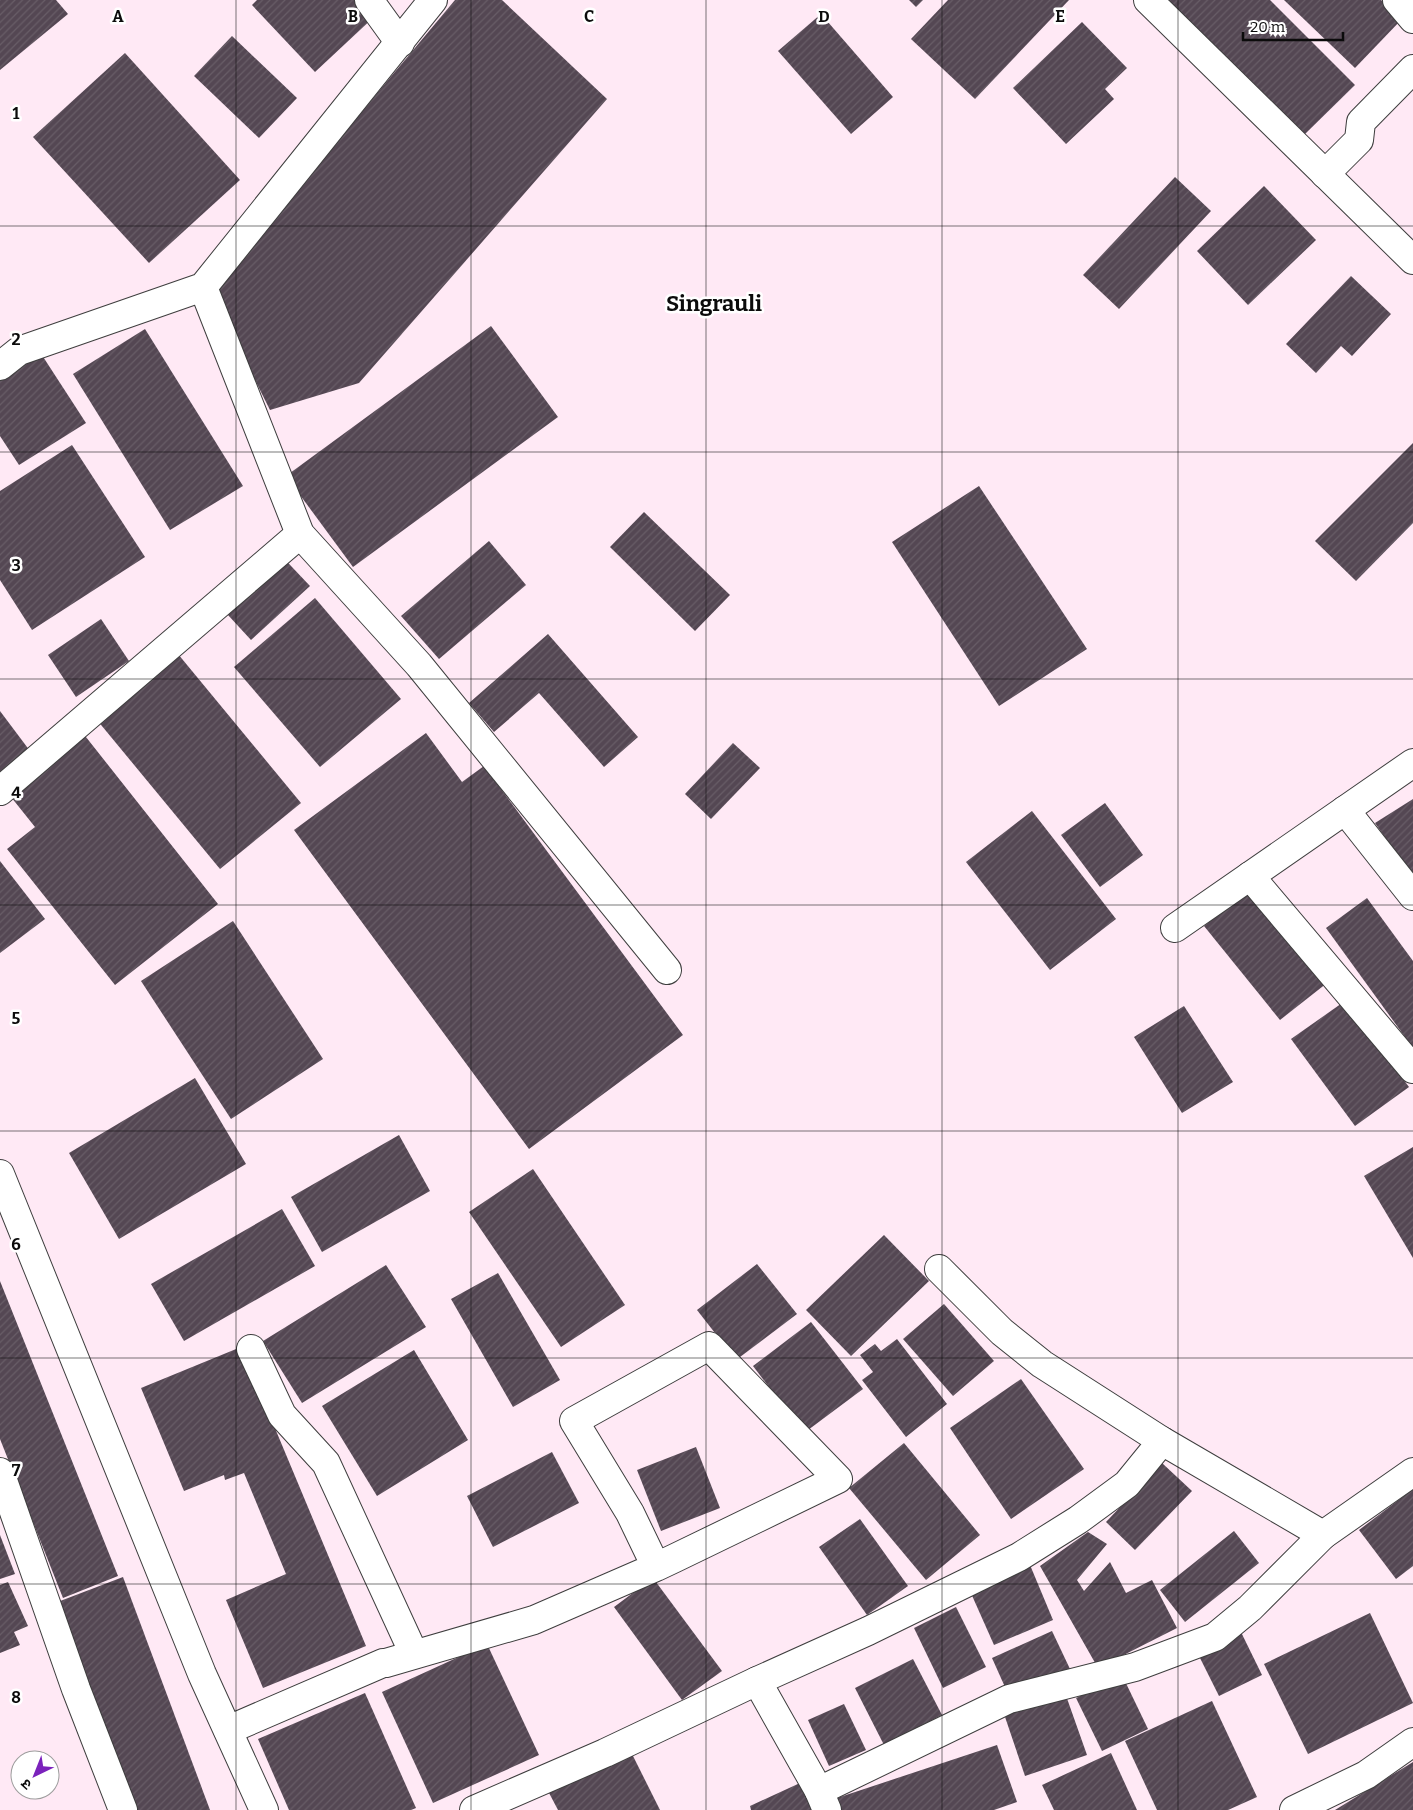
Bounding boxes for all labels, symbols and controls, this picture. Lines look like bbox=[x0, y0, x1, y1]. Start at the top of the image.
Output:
text: A bbox=[112, 7, 124, 26]
text: B bbox=[348, 7, 358, 26]
text: C bbox=[584, 7, 594, 26]
text: D bbox=[818, 7, 830, 26]
text: E bbox=[1055, 7, 1065, 26]
scale bar bbox=[1243, 10, 1343, 42]
text: 20 m bbox=[1250, 18, 1286, 36]
text: 1 bbox=[13, 104, 20, 123]
district label: Singrauli bbox=[666, 290, 762, 317]
text: 2 bbox=[11, 330, 21, 349]
text: 3 bbox=[11, 556, 21, 575]
text: 4 bbox=[11, 783, 21, 802]
text: 5 bbox=[12, 1009, 21, 1028]
text: 6 bbox=[11, 1235, 21, 1254]
text: 7 bbox=[12, 1461, 21, 1480]
text: 8 bbox=[11, 1688, 21, 1707]
north arrow bbox=[10, 1750, 60, 1800]
text: उ bbox=[17, 1775, 35, 1793]

